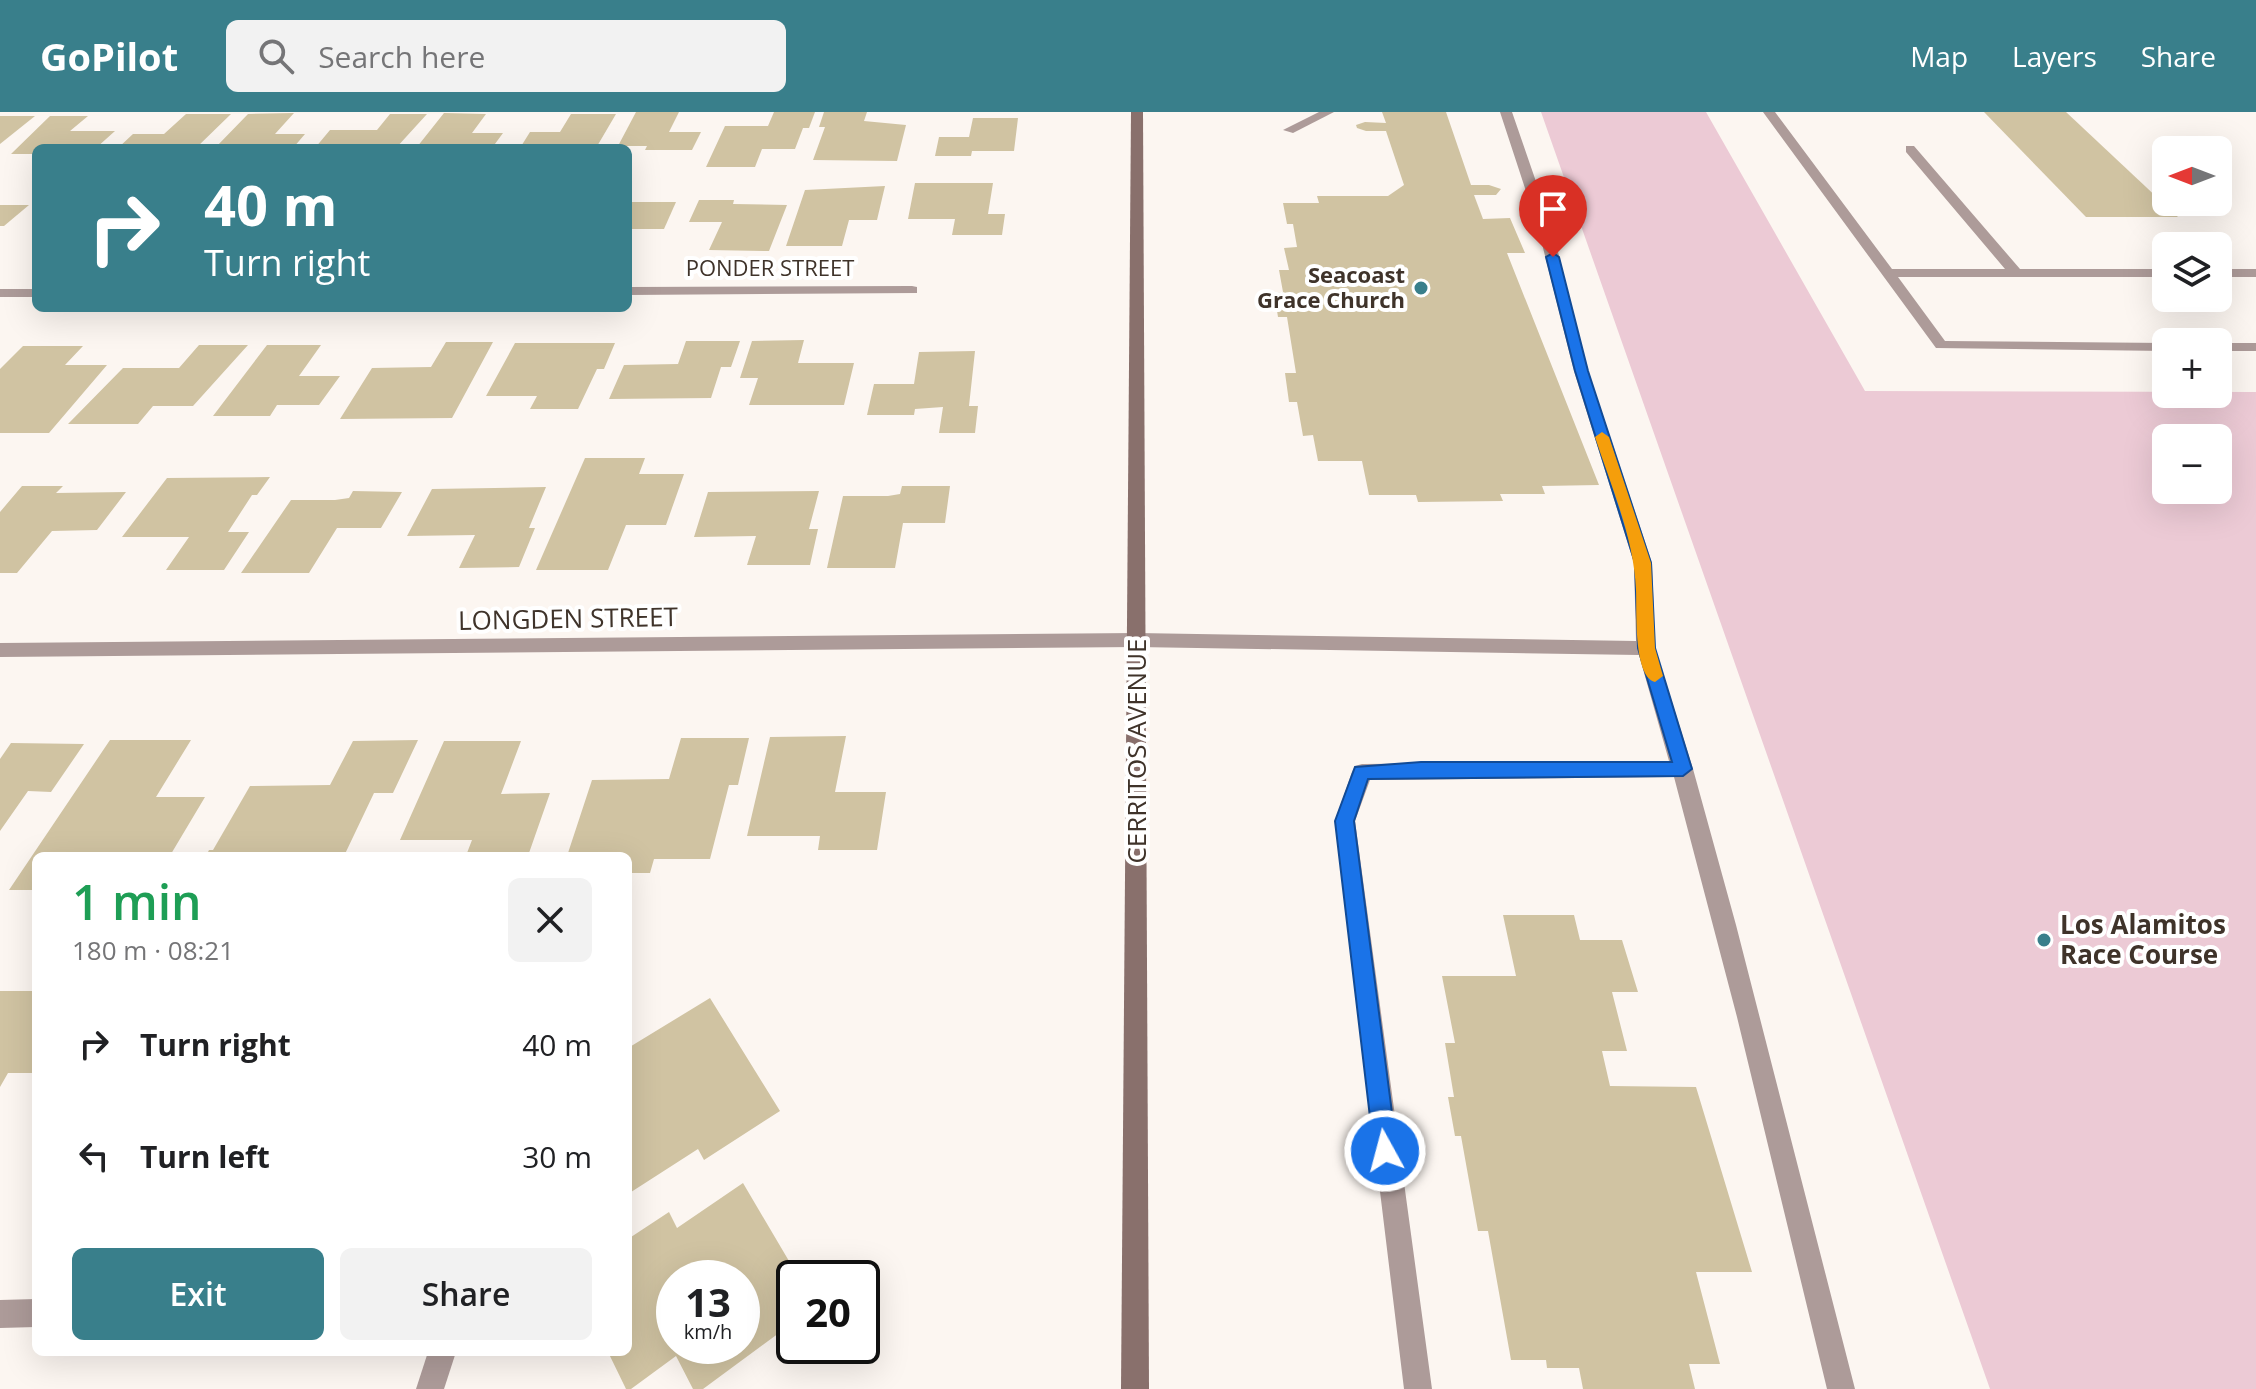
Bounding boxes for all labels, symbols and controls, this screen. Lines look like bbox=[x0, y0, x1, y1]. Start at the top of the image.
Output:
search box bbox=[226, 20, 786, 92]
text: GoPilot bbox=[40, 30, 178, 82]
icon: search bbox=[254, 34, 298, 78]
text: Search here bbox=[318, 36, 485, 77]
text: Map bbox=[1910, 37, 1968, 75]
text: Layers bbox=[2012, 37, 2097, 75]
text: Share bbox=[2141, 37, 2216, 75]
north arrow bbox=[2152, 136, 2232, 216]
map controls bbox=[2152, 136, 2232, 504]
text: 40 m bbox=[204, 166, 338, 242]
pin bbox=[1519, 175, 1587, 257]
icon: right bbox=[72, 176, 176, 280]
icon: arrive bbox=[1531, 187, 1575, 231]
button: layers bbox=[2152, 232, 2232, 312]
text: Turn right bbox=[204, 238, 370, 287]
street label: PONDER STREET bbox=[686, 252, 854, 282]
place label: Seacoast Grace Church bbox=[1257, 259, 1405, 314]
marker: Seacoast Grace Church bbox=[1412, 279, 1430, 297]
button: + bbox=[2152, 328, 2232, 408]
button: − bbox=[2152, 424, 2232, 504]
street label: LONGDEN STREET bbox=[458, 598, 679, 638]
street label: CERRITOS AVENUE bbox=[1118, 638, 1154, 864]
text: 1 min bbox=[72, 869, 202, 934]
button: close bbox=[508, 878, 592, 962]
place label: Los Alamitos Race Course bbox=[2060, 906, 2226, 972]
marker: Los Alamitos Race Course bbox=[2035, 931, 2053, 949]
text: 180 m · 08:21 bbox=[72, 932, 234, 968]
icon: right bbox=[72, 1022, 116, 1066]
text: Turn right bbox=[140, 1024, 291, 1065]
text: 40 m bbox=[522, 1024, 592, 1065]
position arrow bbox=[1343, 1109, 1427, 1193]
icon: left bbox=[72, 1134, 116, 1178]
text: Turn left bbox=[140, 1136, 270, 1177]
text: 30 m bbox=[522, 1136, 592, 1177]
button: Exit bbox=[72, 1248, 324, 1340]
button: Share bbox=[340, 1248, 592, 1340]
speed limit sign: 20 bbox=[776, 1260, 880, 1364]
text: 13 bbox=[685, 1274, 731, 1329]
text: km/h bbox=[684, 1318, 732, 1345]

